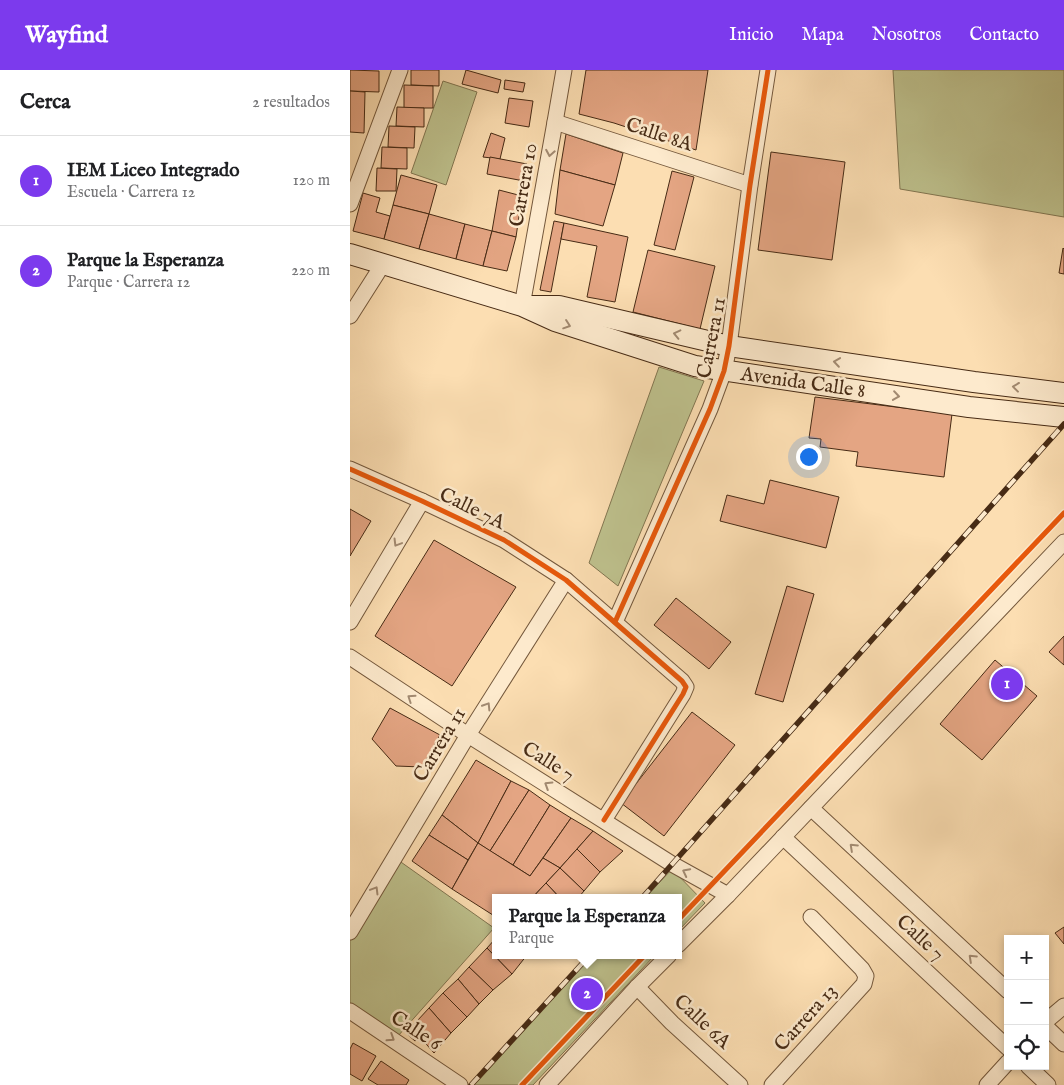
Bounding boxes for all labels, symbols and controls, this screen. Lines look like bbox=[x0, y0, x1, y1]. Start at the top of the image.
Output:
text: Wayfind bbox=[25, 20, 108, 51]
text: Inicio bbox=[729, 24, 774, 47]
text: Mapa bbox=[802, 24, 844, 47]
text: Nosotros bbox=[872, 24, 941, 47]
text: Contacto bbox=[969, 24, 1039, 47]
text: Cerca bbox=[20, 89, 70, 116]
text: 2 resultados bbox=[252, 93, 330, 113]
street label: Calle 8A bbox=[622, 112, 696, 158]
street label: Carrera 10 bbox=[504, 141, 544, 229]
one-way arrow bbox=[545, 148, 555, 157]
text: IEM Liceo Integrado bbox=[67, 159, 239, 183]
text: 1 bbox=[33, 171, 39, 191]
text: 120 m bbox=[293, 171, 330, 191]
text: Escuela · Carrera 12 bbox=[67, 183, 195, 203]
text: Parque la Esperanza bbox=[67, 249, 224, 273]
text: 2 bbox=[32, 261, 40, 281]
text: 220 m bbox=[291, 261, 330, 281]
text: Parque · Carrera 12 bbox=[67, 273, 190, 293]
street label: Carrera 11 bbox=[692, 295, 732, 381]
one-way arrow bbox=[562, 319, 571, 329]
one-way arrow bbox=[673, 329, 682, 340]
one-way arrow bbox=[833, 357, 842, 367]
street label: Avenida Calle 8 bbox=[738, 362, 867, 404]
one-way arrow bbox=[1011, 382, 1019, 393]
one-way arrow bbox=[891, 391, 900, 401]
your location bbox=[796, 444, 822, 470]
street label: Calle 7A bbox=[435, 482, 509, 536]
one-way arrow bbox=[394, 537, 404, 546]
pin: 1 bbox=[991, 665, 1023, 703]
one-way arrow bbox=[407, 694, 416, 704]
street label: Carrera 11 bbox=[408, 703, 472, 787]
one-way arrow bbox=[480, 703, 490, 712]
street label: Calle 7 bbox=[517, 736, 579, 788]
one-way arrow bbox=[544, 782, 553, 792]
one-way arrow bbox=[850, 844, 859, 853]
one-way arrow bbox=[682, 868, 691, 878]
one-way arrow bbox=[369, 887, 379, 896]
popup bbox=[492, 894, 682, 959]
text: Parque la Esperanza bbox=[509, 905, 665, 929]
street label: Calle 7 bbox=[891, 910, 949, 966]
text: Parque bbox=[509, 929, 554, 949]
map controls bbox=[1004, 935, 1049, 1070]
button: + bbox=[1004, 935, 1049, 980]
one-way arrow bbox=[969, 955, 978, 964]
pin: 2 bbox=[571, 975, 603, 1013]
street label: Carrera 13 bbox=[769, 979, 843, 1057]
button: − bbox=[1004, 980, 1049, 1025]
street label: Calle 6A bbox=[668, 989, 736, 1055]
street label: Calle 6 bbox=[386, 1005, 447, 1057]
button: locate bbox=[1004, 1025, 1049, 1070]
one-way arrow bbox=[385, 1032, 394, 1041]

